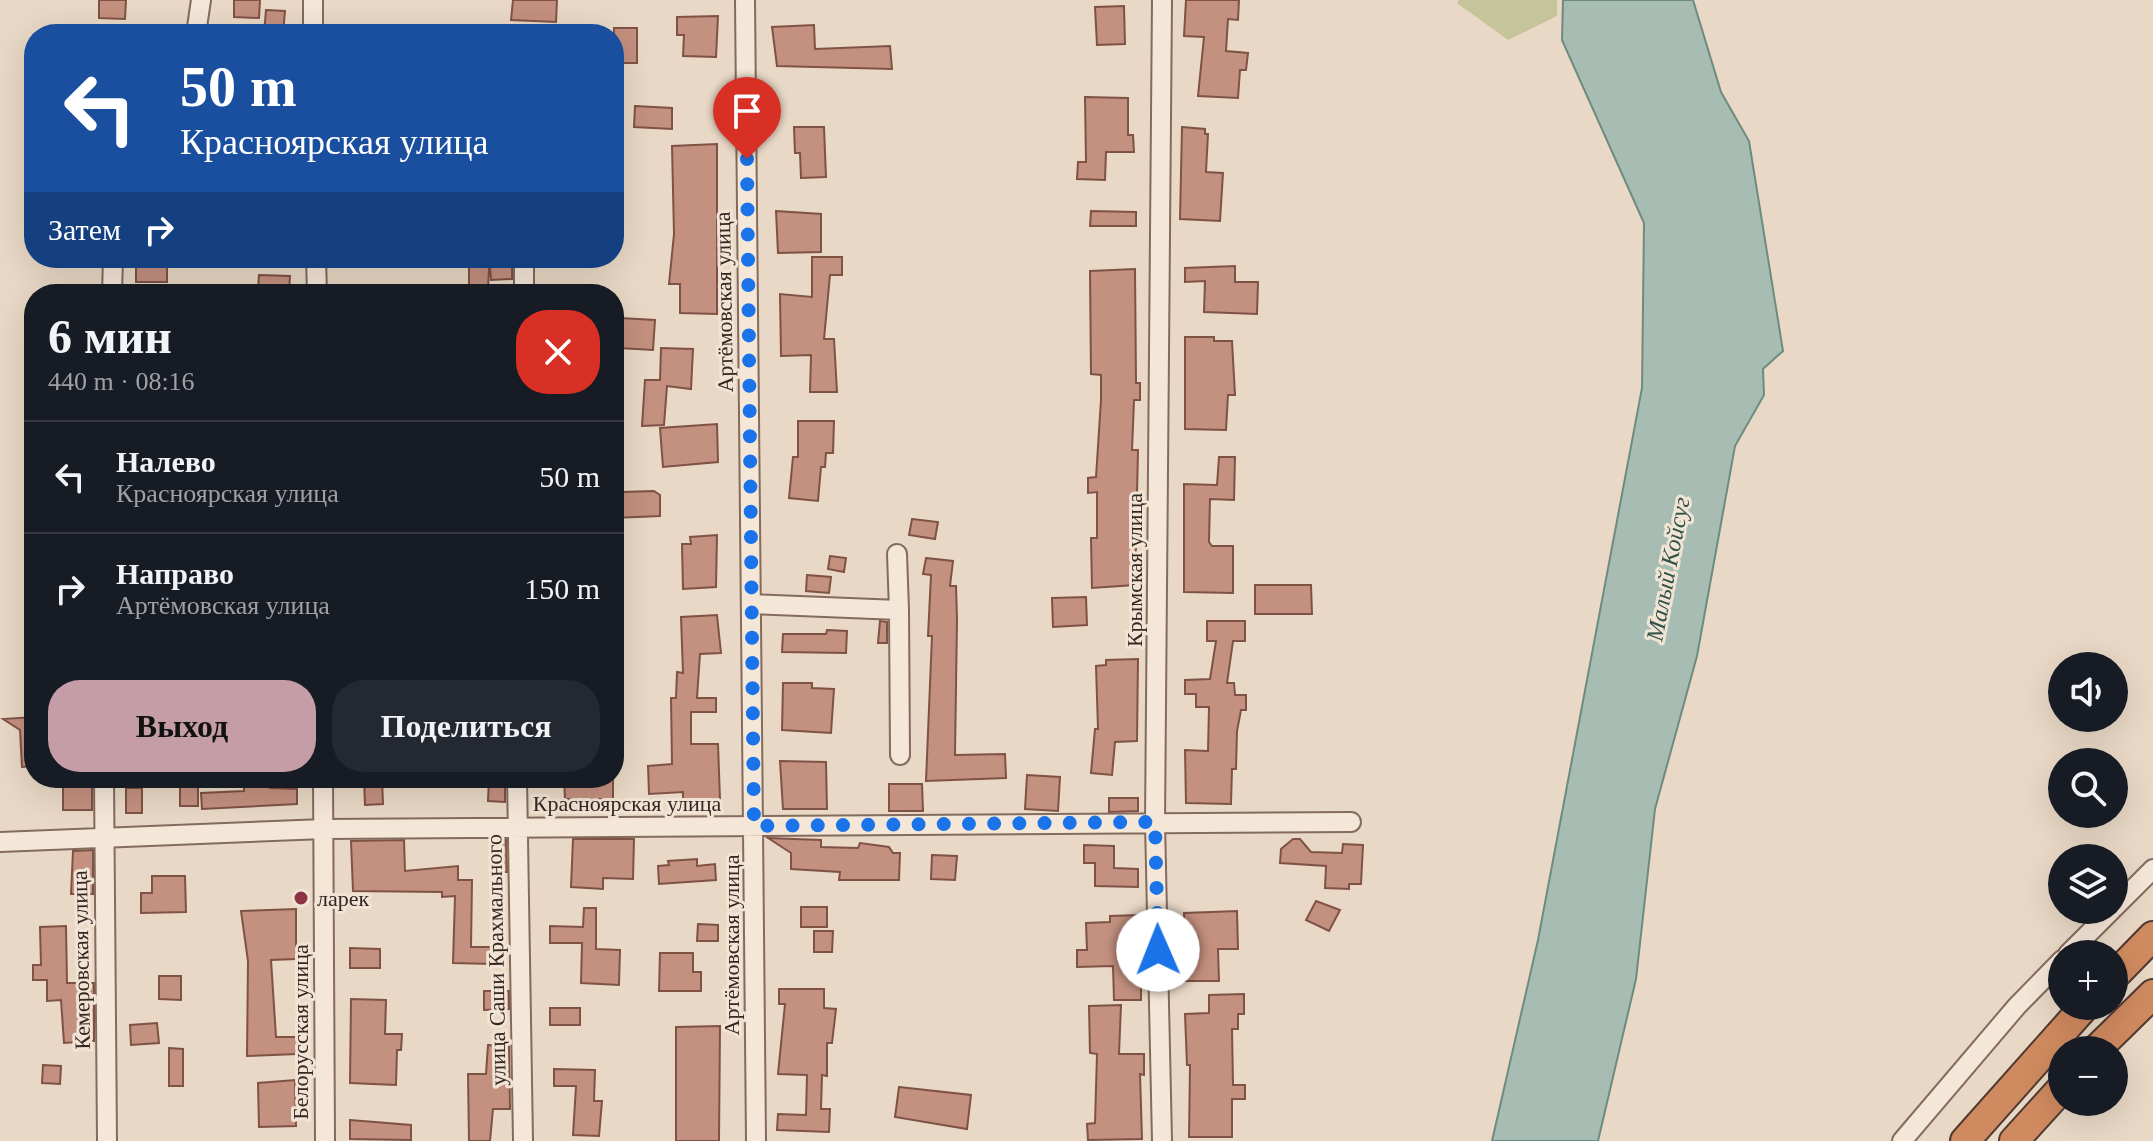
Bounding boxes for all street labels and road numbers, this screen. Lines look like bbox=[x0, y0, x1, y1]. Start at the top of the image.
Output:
street label: Артёмовская улица bbox=[710, 211, 738, 393]
street label: Крымская улица bbox=[1122, 493, 1147, 647]
street label: Красноярская улица bbox=[533, 791, 721, 816]
street label: улица Саши Крахмального bbox=[481, 834, 511, 1086]
street label: Артёмовская улица bbox=[719, 854, 744, 1035]
street label: Кемеровская улица bbox=[67, 870, 95, 1050]
street label: Белорусская улица bbox=[288, 944, 313, 1120]

